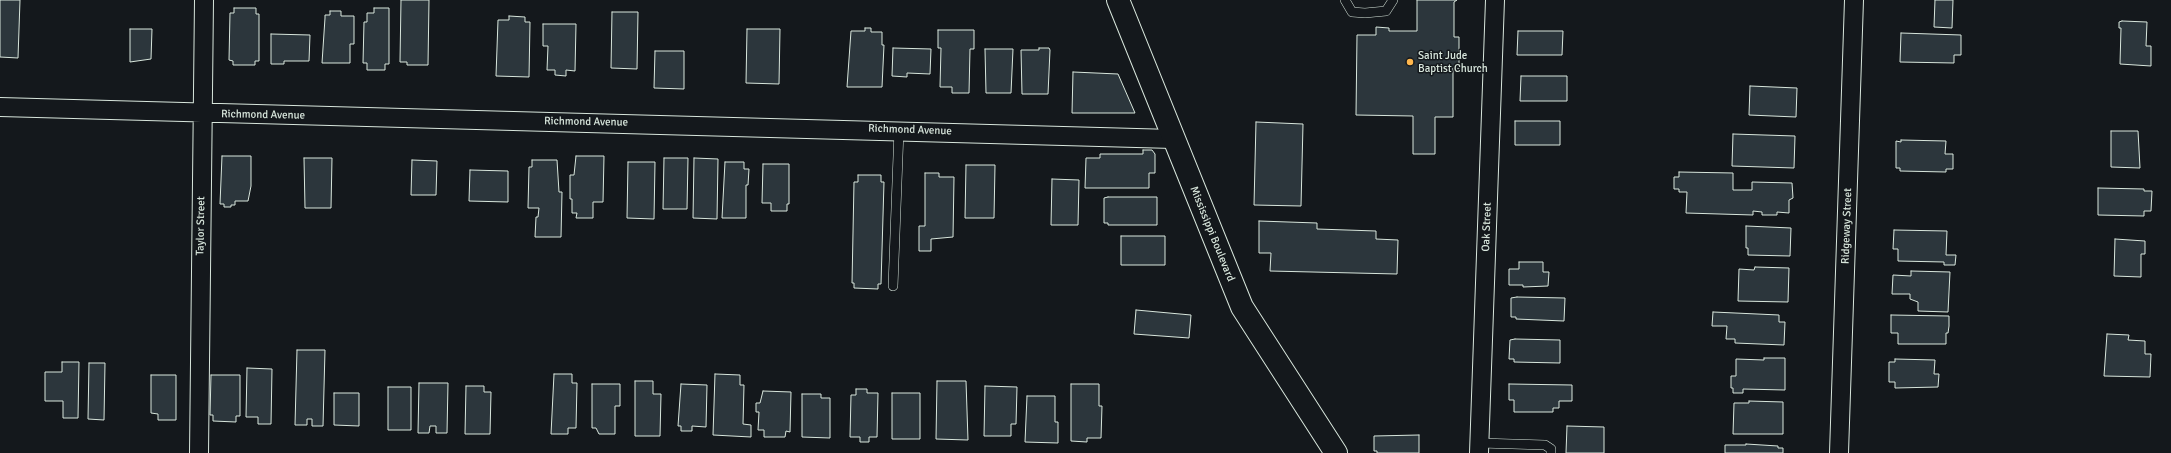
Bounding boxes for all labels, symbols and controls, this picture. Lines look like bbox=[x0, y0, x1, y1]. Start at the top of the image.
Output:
place label: Saint Jude Baptist Church bbox=[1418, 49, 1488, 75]
marker: Saint Jude Baptist Church bbox=[1405, 57, 1415, 67]
street label: Richmond Avenue bbox=[221, 108, 305, 122]
street label: Richmond Avenue bbox=[544, 115, 628, 129]
street label: Richmond Avenue bbox=[868, 122, 952, 138]
street label: Mississippi Boulevard bbox=[1187, 185, 1237, 283]
street label: Ridgeway Street bbox=[1839, 188, 1855, 264]
street label: Taylor Street bbox=[194, 196, 208, 256]
street label: Oak Street bbox=[1480, 202, 1494, 252]

